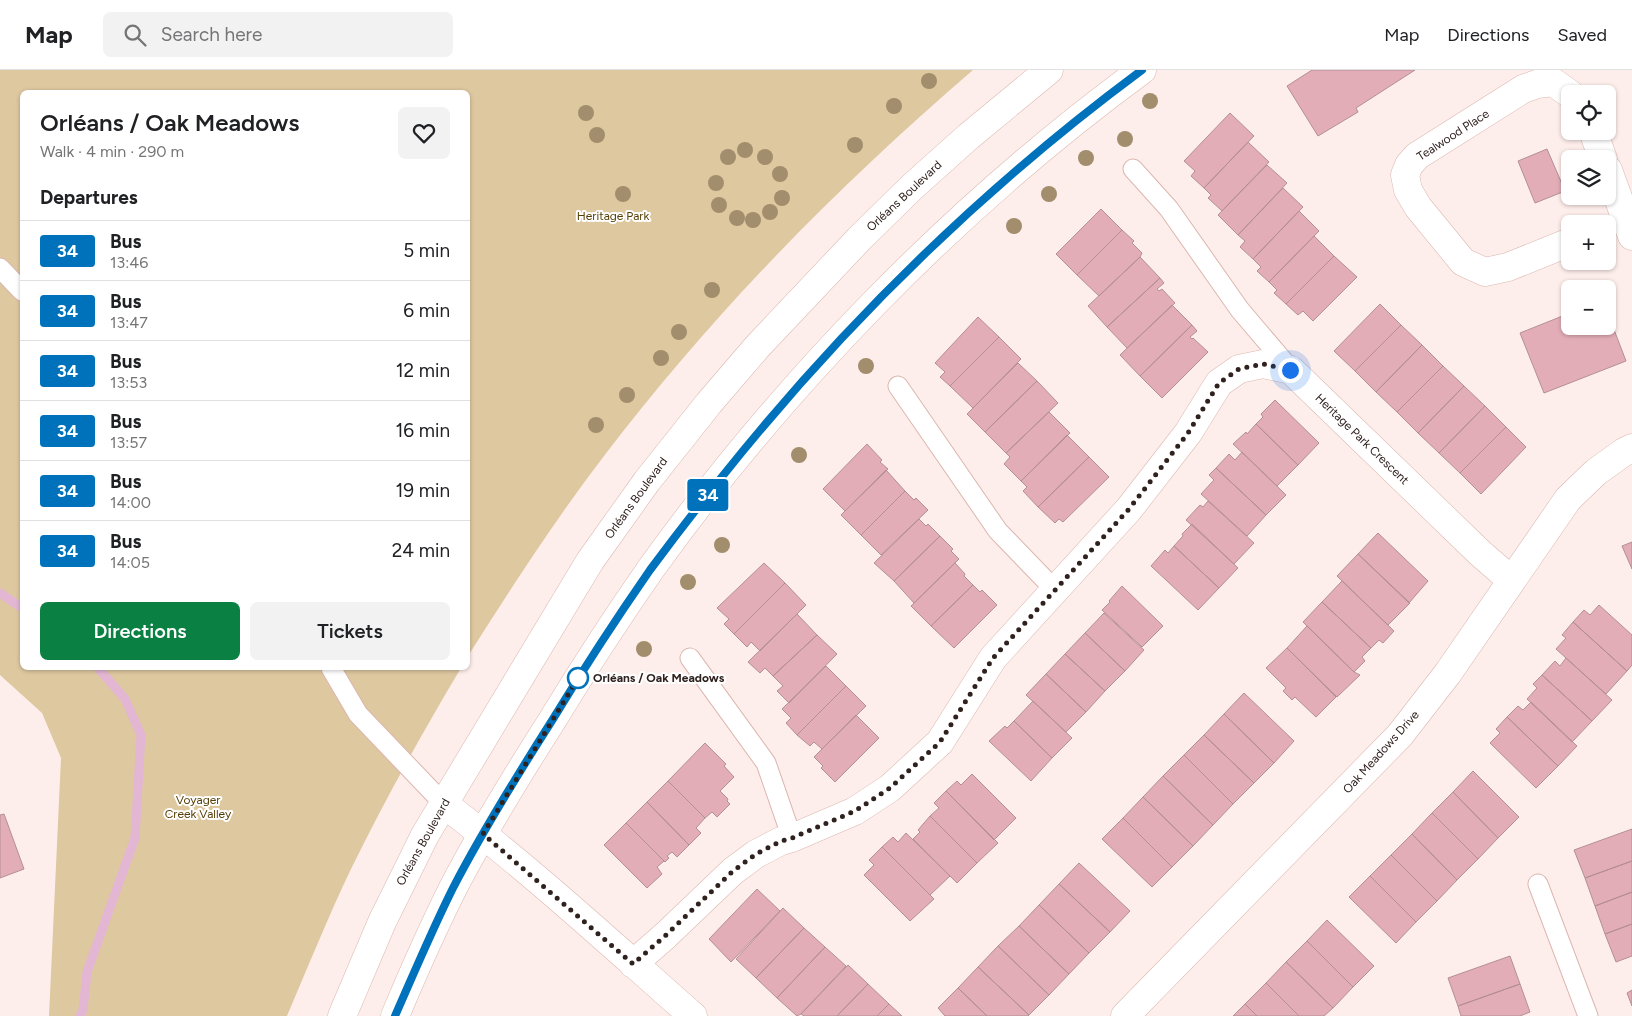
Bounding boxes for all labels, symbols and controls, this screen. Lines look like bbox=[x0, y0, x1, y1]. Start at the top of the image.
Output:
search box bbox=[103, 12, 453, 57]
text: Map bbox=[25, 20, 73, 49]
icon: search bbox=[121, 21, 149, 49]
text: Search here bbox=[161, 23, 262, 46]
text: Map bbox=[1384, 24, 1419, 46]
text: Directions bbox=[1447, 24, 1529, 46]
text: Saved bbox=[1557, 24, 1607, 46]
map controls bbox=[1561, 85, 1616, 335]
button: locate bbox=[1561, 85, 1616, 140]
street label: Tealwood Place bbox=[1414, 106, 1492, 164]
button: heart bbox=[398, 107, 450, 159]
text: Orléans / Oak Meadows bbox=[40, 108, 300, 137]
text: Walk · 4 min · 290 m bbox=[40, 142, 184, 161]
button: layers bbox=[1561, 150, 1616, 205]
street label: Orléans Boulevard bbox=[864, 158, 944, 234]
text: Departures bbox=[40, 186, 138, 209]
park label: Heritage Park bbox=[577, 209, 649, 223]
button: + bbox=[1561, 215, 1616, 270]
text: Bus bbox=[110, 230, 141, 253]
text: 5 min bbox=[403, 239, 450, 262]
text: 34 bbox=[57, 240, 78, 262]
text: 13:46 bbox=[110, 253, 148, 272]
button: − bbox=[1561, 280, 1616, 335]
text: Bus bbox=[110, 290, 141, 313]
text: 6 min bbox=[403, 299, 450, 322]
text: 34 bbox=[57, 300, 78, 322]
text: 13:47 bbox=[110, 313, 148, 332]
text: Bus bbox=[110, 350, 141, 373]
your location bbox=[1278, 358, 1303, 383]
text: 12 min bbox=[396, 359, 450, 382]
text: 34 bbox=[57, 360, 78, 382]
text: 13:53 bbox=[110, 373, 147, 392]
street label: Heritage Park Crescent bbox=[1312, 391, 1412, 488]
text: Bus bbox=[110, 410, 141, 433]
text: 16 min bbox=[396, 419, 450, 442]
text: 34 bbox=[57, 420, 78, 442]
text: 13:57 bbox=[110, 433, 147, 452]
street label: Orléans Boulevard bbox=[602, 455, 670, 541]
text: Bus bbox=[110, 470, 141, 493]
text: 19 min bbox=[396, 479, 450, 502]
line badge: 34 bbox=[686, 479, 730, 511]
text: 34 bbox=[57, 480, 78, 502]
text: 34 bbox=[697, 484, 719, 506]
text: 14:00 bbox=[110, 493, 151, 512]
text: Bus bbox=[110, 530, 141, 553]
text: 24 min bbox=[392, 539, 450, 562]
text: 34 bbox=[57, 540, 78, 562]
text: 14:05 bbox=[110, 553, 150, 572]
button: Directions bbox=[40, 602, 240, 660]
button: Tickets bbox=[250, 602, 450, 660]
marker: Orléans / Oak Meadows bbox=[567, 667, 589, 689]
place label: Orléans / Oak Meadows bbox=[593, 671, 725, 685]
street label: Oak Meadows Drive bbox=[1340, 707, 1422, 796]
park label: Voyager Creek Valley bbox=[165, 793, 232, 821]
street label: Orléans Boulevard bbox=[393, 796, 453, 888]

